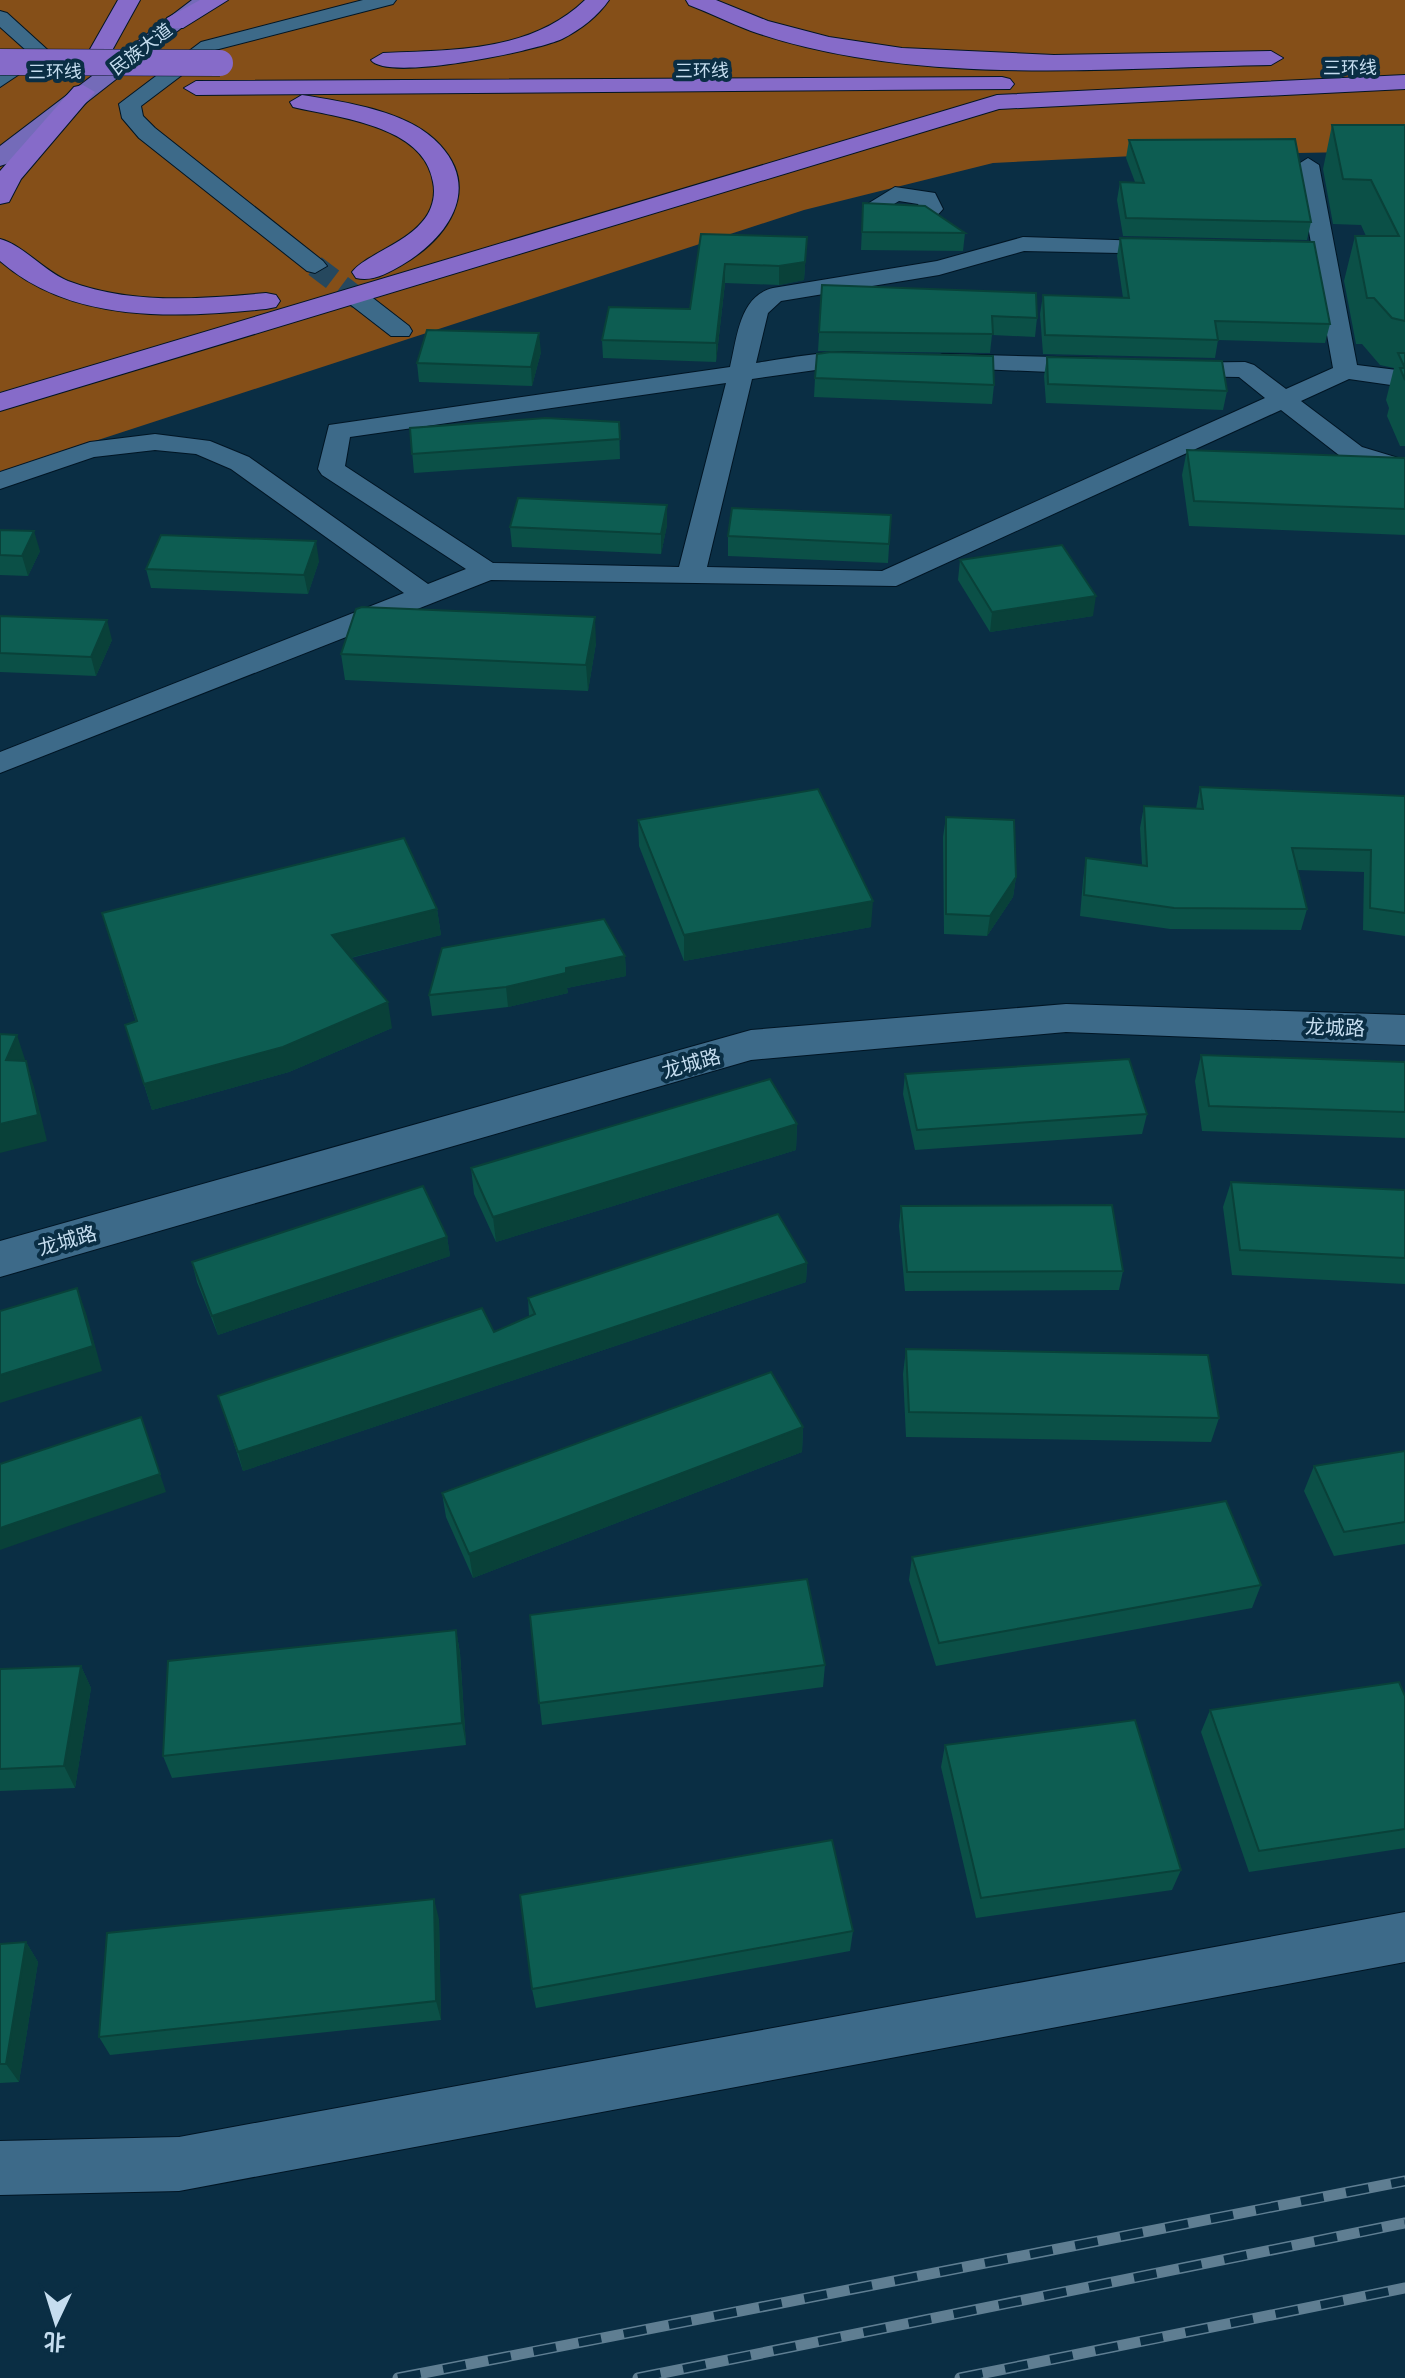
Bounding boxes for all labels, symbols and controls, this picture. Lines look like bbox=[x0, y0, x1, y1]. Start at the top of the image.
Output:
street label: 民族大道 bbox=[106, 19, 176, 79]
street label: 三环线 bbox=[1323, 57, 1377, 78]
street label: 三环线 bbox=[675, 60, 729, 81]
street label: 三环线 bbox=[28, 61, 82, 82]
street label: 龙城路 bbox=[1305, 1014, 1365, 1040]
street label: 龙城路 bbox=[659, 1044, 723, 1082]
street label: 龙城路 bbox=[35, 1221, 99, 1259]
north arrow bbox=[16, 2282, 96, 2362]
text: 北 bbox=[43, 2328, 66, 2356]

